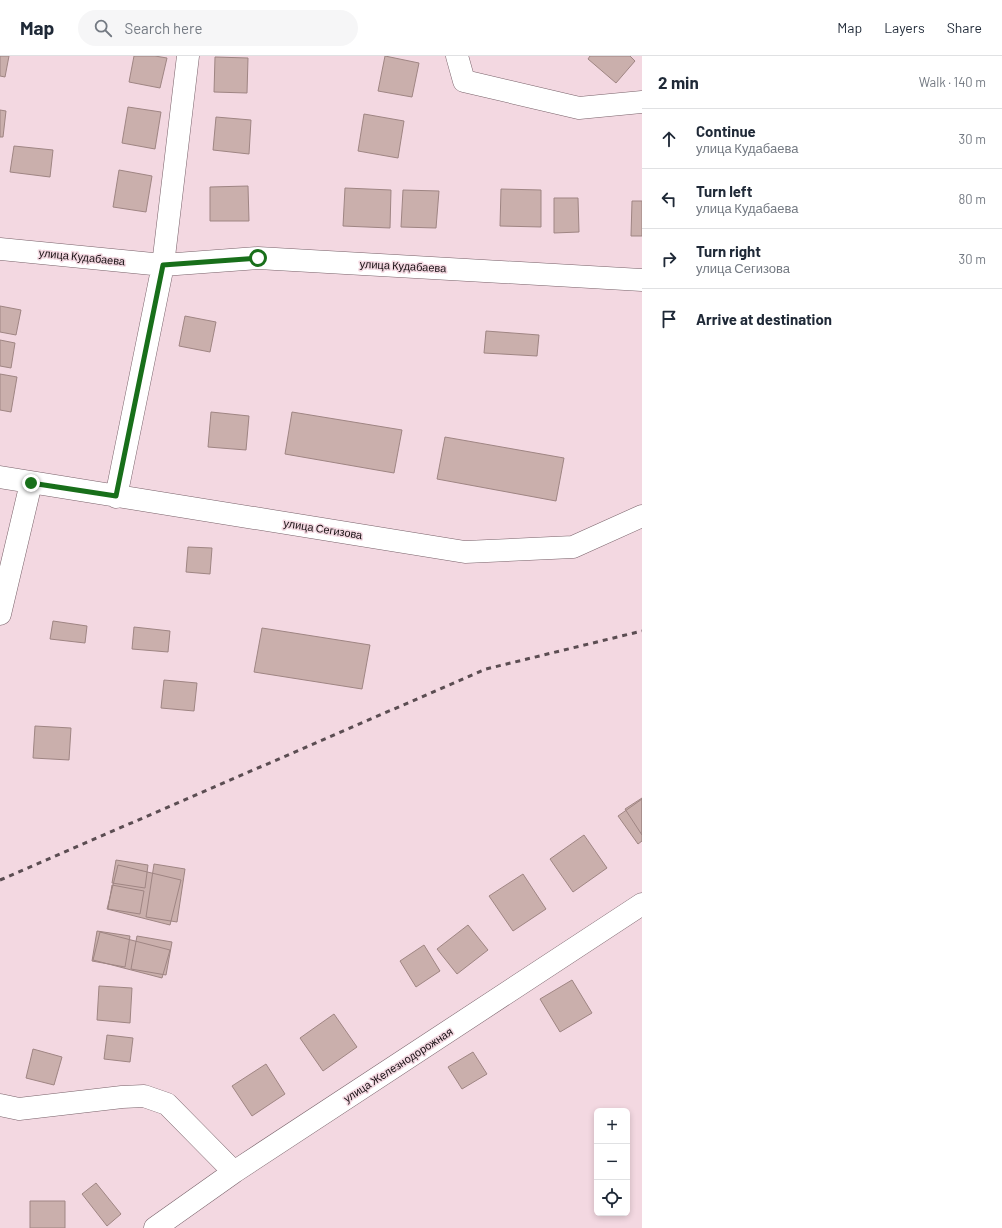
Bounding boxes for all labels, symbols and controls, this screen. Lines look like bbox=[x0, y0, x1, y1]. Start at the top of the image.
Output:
search box bbox=[78, 10, 358, 46]
text: Map bbox=[20, 16, 54, 39]
icon: search bbox=[92, 17, 114, 39]
text: Search here bbox=[124, 19, 202, 37]
text: Map bbox=[837, 19, 862, 36]
text: Layers bbox=[884, 19, 925, 36]
text: Share bbox=[947, 19, 982, 36]
text: 2 min bbox=[658, 72, 699, 92]
text: Walk · 140 m bbox=[919, 74, 986, 90]
text: Continue bbox=[696, 122, 756, 140]
icon: ahead bbox=[658, 128, 680, 150]
text: 30 m bbox=[959, 131, 986, 147]
text: улица Кудабаева bbox=[696, 140, 798, 156]
text: Turn left bbox=[696, 182, 752, 200]
icon: left bbox=[658, 188, 680, 210]
text: 80 m bbox=[959, 191, 986, 207]
text: улица Кудабаева bbox=[696, 200, 798, 216]
text: Turn right bbox=[696, 242, 761, 260]
street label: улица Кудабаева bbox=[38, 246, 127, 268]
icon: right bbox=[658, 248, 680, 270]
route start bbox=[249, 249, 267, 267]
text: 30 m bbox=[959, 251, 986, 267]
street label: улица Кудабаева bbox=[359, 257, 448, 274]
text: улица Сегизова bbox=[696, 260, 790, 276]
icon: arrive bbox=[658, 308, 680, 330]
text: Arrive at destination bbox=[696, 310, 832, 328]
route end bbox=[22, 474, 40, 492]
street label: улица Сегизова bbox=[283, 516, 364, 541]
street label: улица Железнодорожная bbox=[341, 1024, 455, 1105]
map controls bbox=[594, 1108, 630, 1216]
button: + bbox=[594, 1108, 630, 1144]
button: − bbox=[594, 1144, 630, 1180]
button: locate bbox=[594, 1180, 630, 1216]

